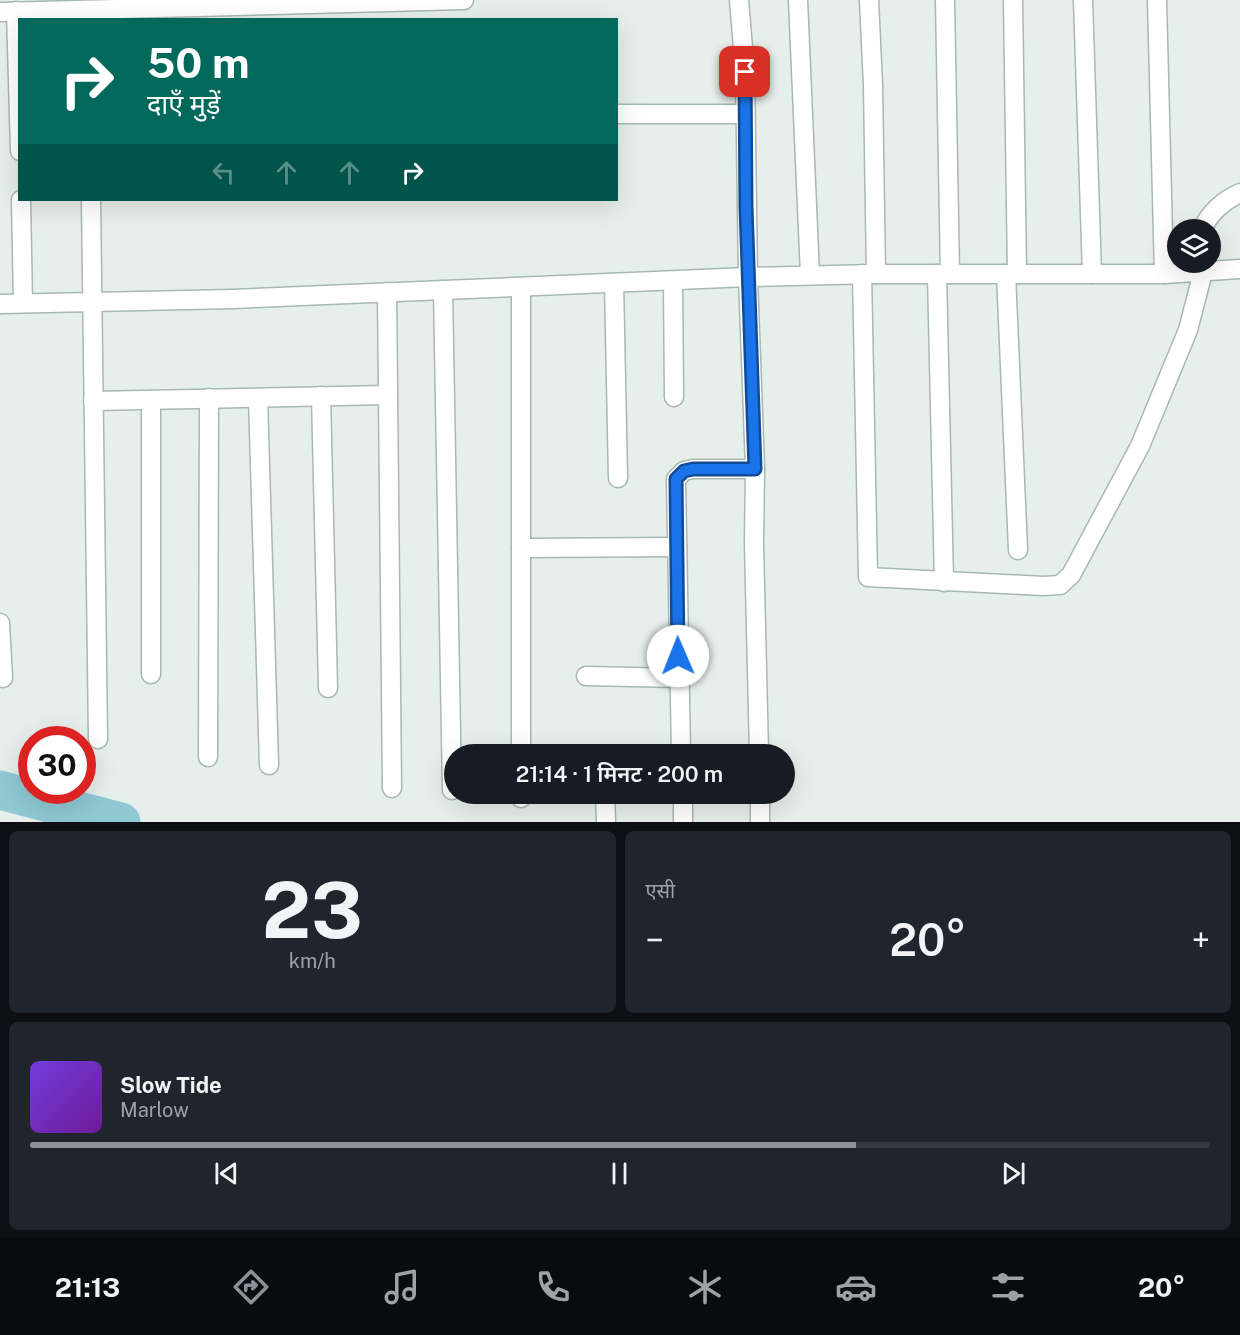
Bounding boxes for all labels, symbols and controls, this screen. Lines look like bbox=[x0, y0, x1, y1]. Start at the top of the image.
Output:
text: 50 m bbox=[147, 38, 250, 87]
icon: right bbox=[48, 42, 126, 120]
pin bbox=[719, 46, 770, 97]
icon: arrive bbox=[728, 55, 761, 88]
text: दाएँ मुड़ें bbox=[147, 88, 220, 120]
icon: left bbox=[207, 156, 240, 189]
icon: ahead bbox=[270, 156, 303, 189]
icon: ahead bbox=[333, 156, 366, 189]
icon: right bbox=[396, 156, 429, 189]
map controls bbox=[1167, 219, 1221, 273]
button: layers bbox=[1167, 219, 1221, 273]
position arrow bbox=[646, 624, 710, 688]
speed limit sign: 30 bbox=[18, 726, 96, 804]
text: 21:14 · 1 मिनट · 200 m bbox=[516, 761, 723, 787]
text: 23 bbox=[262, 864, 363, 956]
text: एसी bbox=[646, 879, 675, 903]
text: 20° bbox=[889, 913, 966, 966]
text: − bbox=[646, 921, 664, 959]
text: + bbox=[1192, 921, 1210, 959]
text: km/h bbox=[289, 949, 336, 973]
text: Slow Tide bbox=[120, 1072, 222, 1098]
text: Marlow bbox=[120, 1098, 189, 1122]
icon: previous bbox=[210, 1157, 243, 1190]
icon: pause bbox=[603, 1157, 636, 1190]
icon: next bbox=[997, 1157, 1030, 1190]
icon: directions bbox=[230, 1266, 272, 1308]
icon: music bbox=[381, 1266, 423, 1308]
icon: phone bbox=[532, 1266, 574, 1308]
icon: climate bbox=[684, 1266, 726, 1308]
icon: car bbox=[835, 1266, 877, 1308]
icon: filters bbox=[987, 1266, 1029, 1308]
text: 21:13 bbox=[55, 1271, 120, 1303]
text: 20° bbox=[1138, 1271, 1185, 1303]

